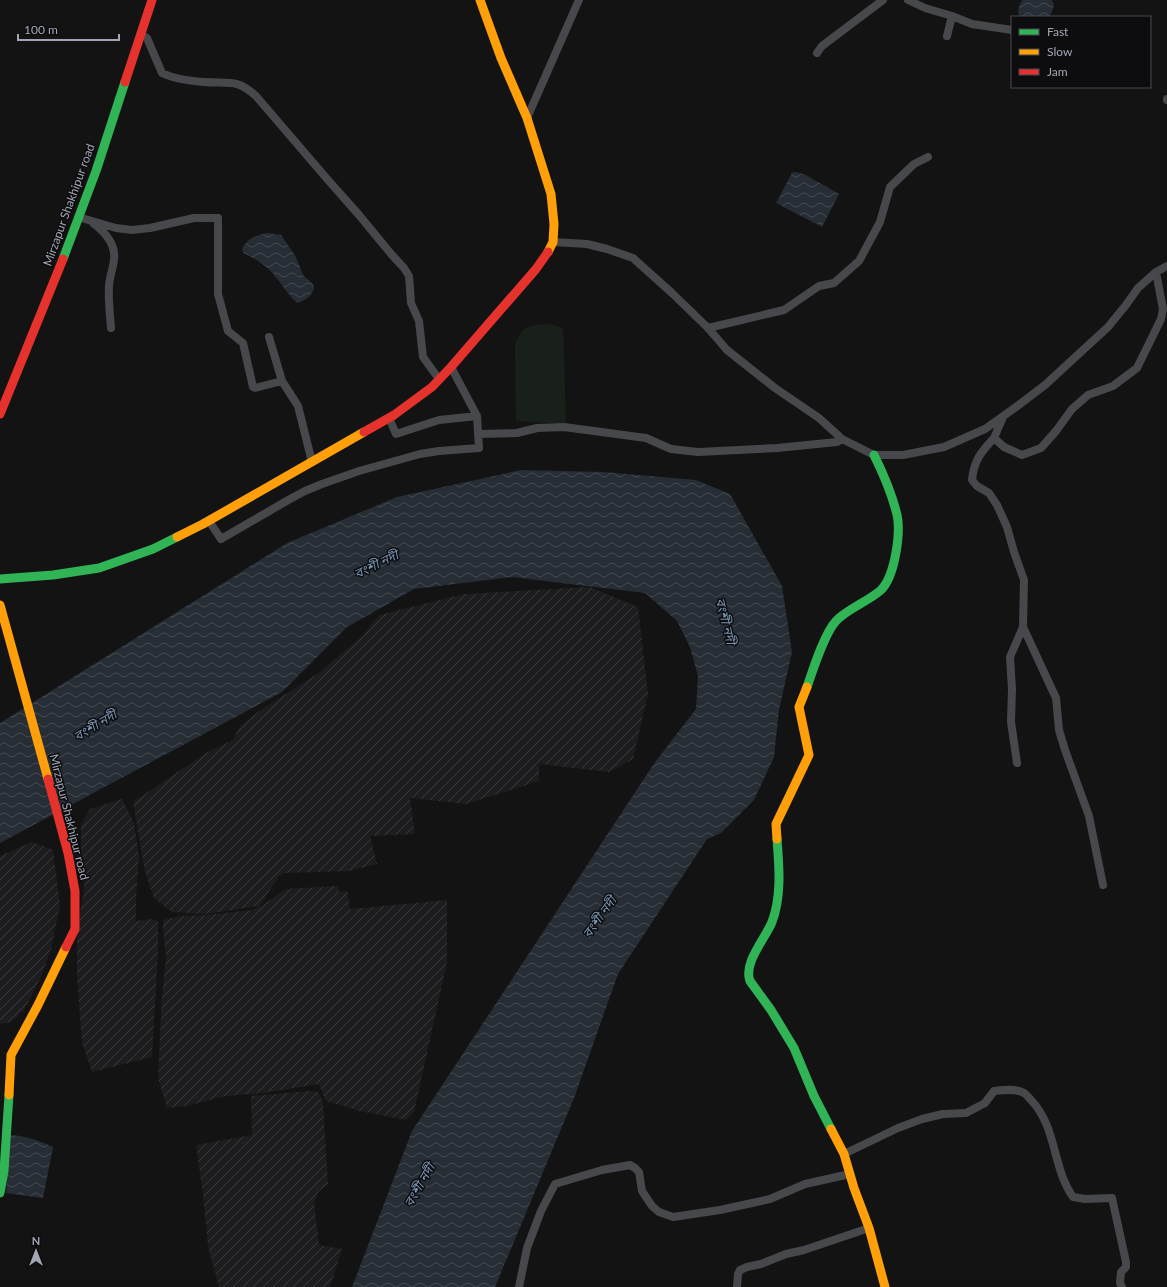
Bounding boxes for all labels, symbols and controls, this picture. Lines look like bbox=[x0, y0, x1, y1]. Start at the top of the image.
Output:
scale bar bbox=[18, 16, 119, 42]
legend bbox=[1011, 16, 1151, 88]
text: 100 m bbox=[24, 22, 58, 37]
text: Fast bbox=[1047, 24, 1069, 39]
text: Slow bbox=[1047, 44, 1073, 59]
text: Jam bbox=[1047, 64, 1068, 79]
street label: Mirzapur Shakhipur road bbox=[39, 142, 98, 268]
water label: বংশী নদী bbox=[351, 545, 403, 582]
water label: বংশী নদী bbox=[713, 596, 740, 648]
water label: বংশী নদী bbox=[71, 705, 122, 744]
street label: Mirzapur Shakhipur road bbox=[47, 752, 92, 881]
water label: বংশী নদী bbox=[579, 891, 621, 941]
water label: বংশী নদী bbox=[400, 1158, 439, 1209]
north arrow bbox=[16, 1231, 56, 1271]
text: N bbox=[32, 1234, 40, 1247]

